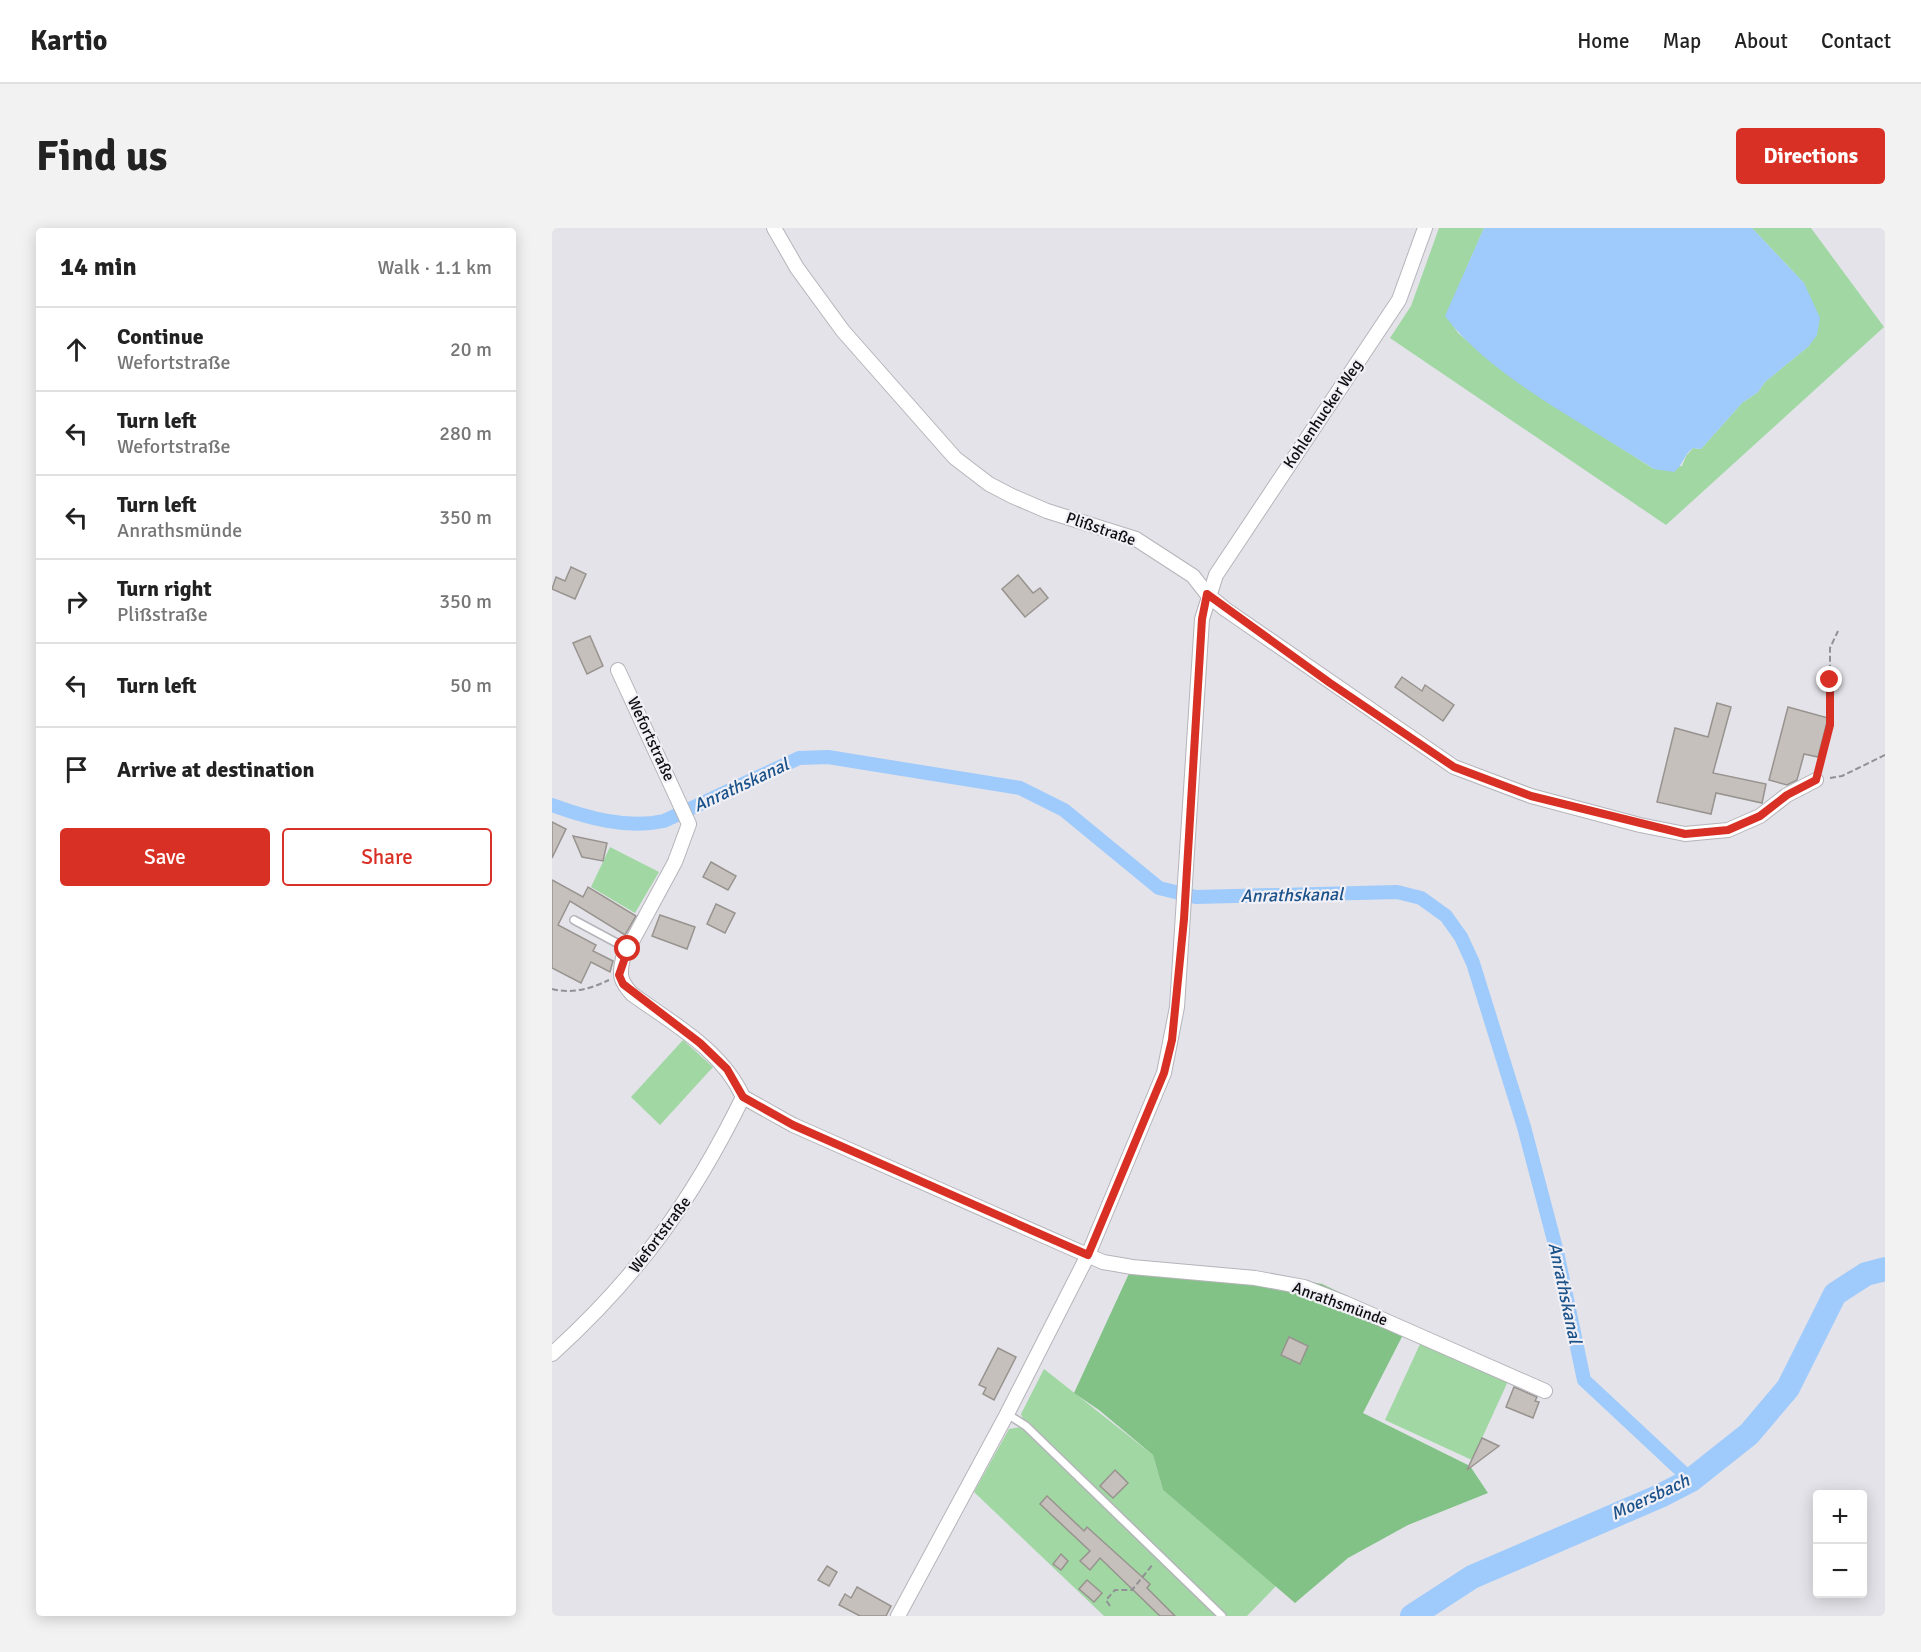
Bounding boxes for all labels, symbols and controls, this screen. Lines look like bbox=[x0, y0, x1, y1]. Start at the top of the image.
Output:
text: Kartio bbox=[30, 24, 107, 58]
text: Home bbox=[1577, 28, 1630, 54]
text: Map bbox=[1663, 28, 1701, 54]
text: About bbox=[1734, 28, 1788, 54]
text: Contact bbox=[1821, 28, 1891, 54]
button: Directions bbox=[1736, 128, 1885, 184]
text: Find us bbox=[36, 131, 167, 182]
text: 14 min bbox=[60, 251, 137, 283]
text: Walk · 1.1 km bbox=[378, 255, 492, 280]
text: Continue bbox=[117, 323, 204, 350]
icon: ahead bbox=[60, 333, 93, 366]
text: 20 m bbox=[450, 337, 492, 362]
text: Wefortstraße bbox=[117, 350, 231, 375]
street label: Kohlenhucker Weg bbox=[1279, 356, 1367, 472]
text: Turn left bbox=[117, 407, 197, 434]
icon: left bbox=[60, 417, 93, 450]
text: 280 m bbox=[439, 421, 492, 446]
text: Wefortstraße bbox=[117, 434, 231, 459]
text: Turn left bbox=[117, 491, 197, 518]
icon: left bbox=[60, 501, 93, 534]
text: 350 m bbox=[439, 505, 492, 530]
street label: Plißstraße bbox=[1063, 508, 1139, 550]
text: Anrathsmünde bbox=[117, 518, 242, 543]
text: Turn right bbox=[117, 575, 212, 602]
icon: right bbox=[60, 585, 93, 618]
text: 350 m bbox=[439, 589, 492, 614]
text: Plißstraße bbox=[117, 602, 208, 627]
route end bbox=[1816, 666, 1842, 692]
icon: left bbox=[60, 669, 93, 702]
text: Turn left bbox=[117, 672, 197, 699]
text: 50 m bbox=[450, 673, 492, 698]
street label: Wefortstraße bbox=[623, 694, 679, 784]
icon: arrive bbox=[60, 753, 93, 786]
water label: Anrathskanal bbox=[690, 753, 794, 817]
text: Arrive at destination bbox=[117, 756, 314, 783]
button: Save bbox=[60, 828, 270, 886]
button: Share bbox=[282, 828, 492, 886]
water label: Anrathskanal bbox=[1241, 883, 1345, 907]
route start bbox=[614, 935, 640, 961]
street label: Wefortstraße bbox=[625, 1193, 695, 1277]
water label: Anrathskanal bbox=[1544, 1241, 1587, 1347]
street label: Anrathsmünde bbox=[1289, 1277, 1391, 1331]
water label: Moersbach bbox=[1607, 1469, 1694, 1525]
map controls bbox=[1813, 1490, 1867, 1598]
button: + bbox=[1813, 1490, 1867, 1544]
button: − bbox=[1813, 1544, 1867, 1598]

